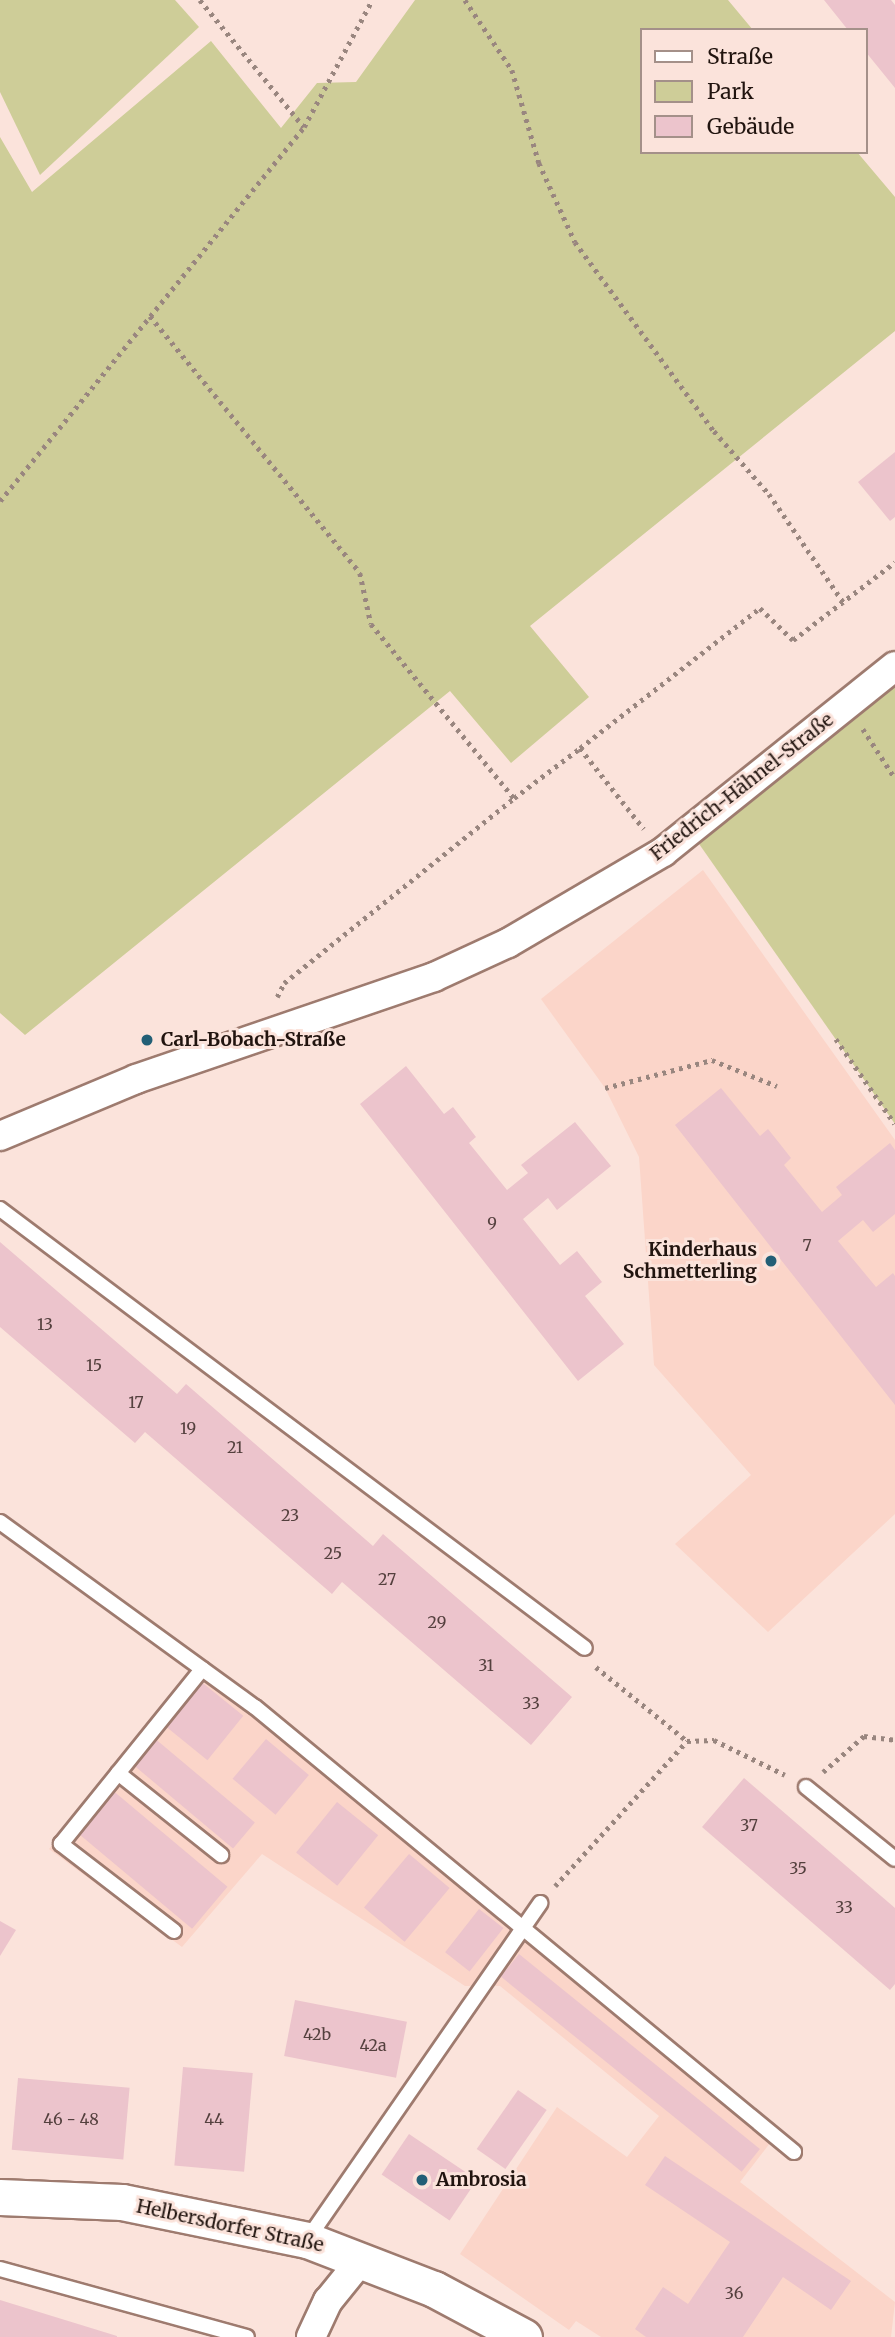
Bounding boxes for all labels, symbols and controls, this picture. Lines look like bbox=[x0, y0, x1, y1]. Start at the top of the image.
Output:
legend bbox=[640, 28, 867, 154]
text: Straße bbox=[707, 43, 773, 70]
text: Park bbox=[707, 78, 754, 105]
text: Gebäude bbox=[707, 113, 794, 140]
street label: Friedrich-Hähnel-Straße bbox=[646, 708, 838, 866]
place label: Carl-Bobach-Straße bbox=[161, 1029, 346, 1051]
marker: Carl-Bobach-Straße bbox=[139, 1032, 155, 1048]
house number: 9 bbox=[487, 1213, 497, 1233]
house number: 7 bbox=[802, 1235, 812, 1255]
place label: Kinderhaus Schmetterling bbox=[623, 1239, 757, 1283]
marker: Kinderhaus Schmetterling bbox=[763, 1253, 779, 1269]
house number: 13 bbox=[37, 1314, 53, 1334]
house number: 15 bbox=[86, 1355, 102, 1375]
house number: 17 bbox=[128, 1392, 144, 1412]
house number: 19 bbox=[180, 1418, 196, 1438]
house number: 21 bbox=[227, 1437, 243, 1457]
house number: 23 bbox=[281, 1505, 299, 1525]
house number: 25 bbox=[324, 1543, 342, 1563]
house number: 27 bbox=[378, 1569, 396, 1589]
house number: 29 bbox=[428, 1612, 446, 1632]
house number: 31 bbox=[478, 1655, 494, 1675]
house number: 33 bbox=[522, 1693, 540, 1713]
house number: 37 bbox=[740, 1815, 758, 1835]
house number: 35 bbox=[789, 1858, 807, 1878]
house number: 33 bbox=[835, 1897, 853, 1917]
house number: 42b bbox=[303, 2024, 331, 2044]
house number: 42a bbox=[359, 2035, 387, 2055]
house number: 46 - 48 bbox=[43, 2109, 99, 2129]
house number: 44 bbox=[204, 2109, 224, 2129]
place label: Ambrosia bbox=[436, 2169, 527, 2191]
marker: Ambrosia bbox=[414, 2172, 430, 2188]
street label: Helbersdorfer Straße bbox=[134, 2195, 326, 2257]
house number: 36 bbox=[725, 2283, 743, 2303]

